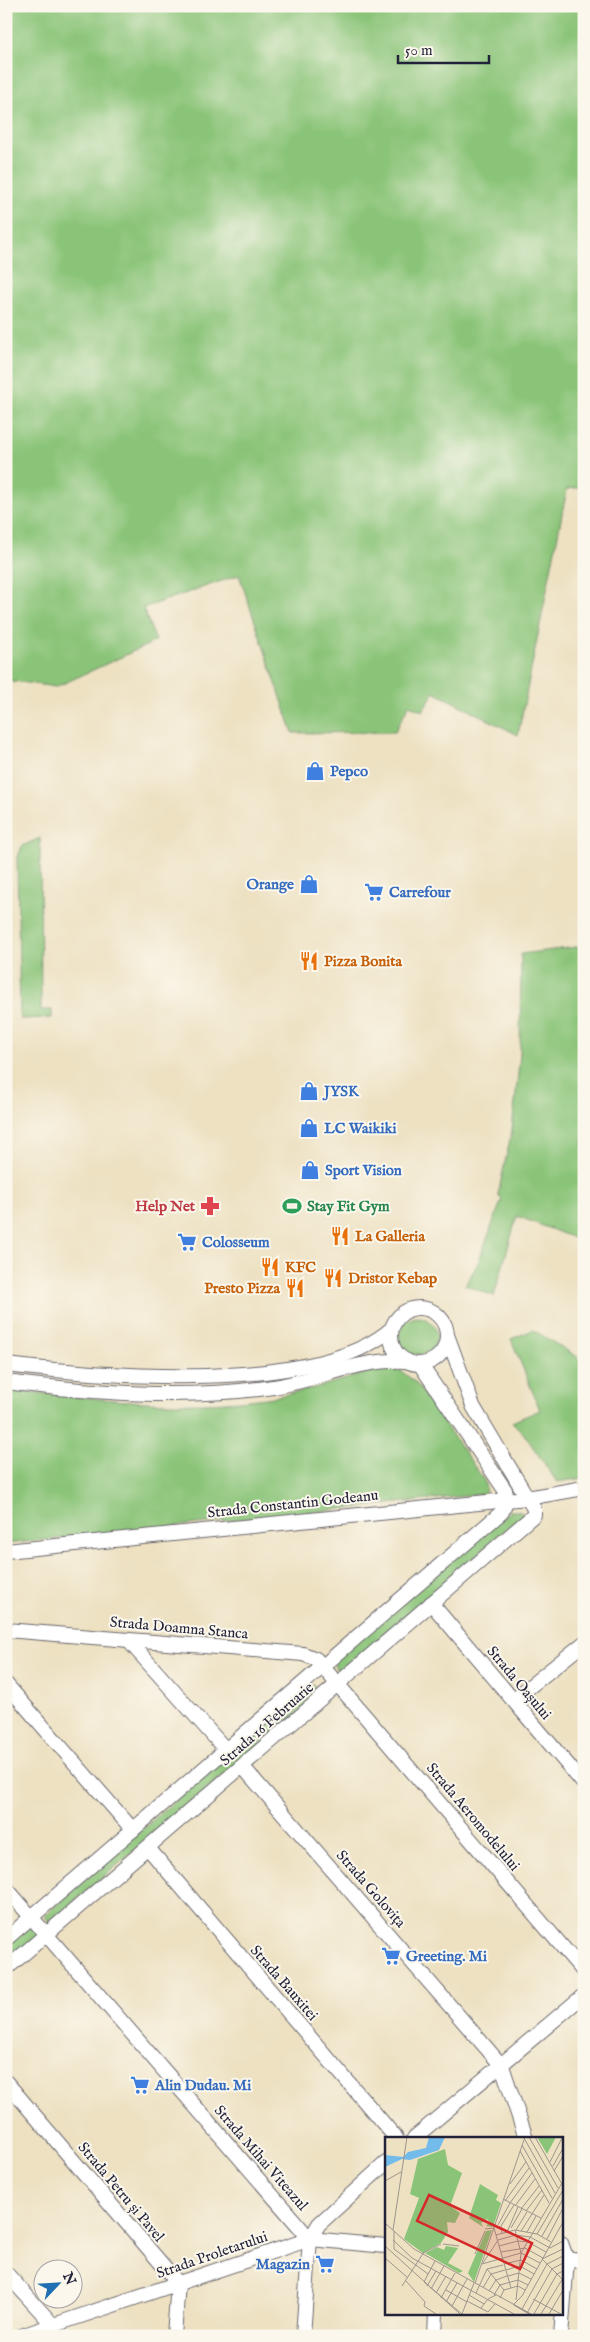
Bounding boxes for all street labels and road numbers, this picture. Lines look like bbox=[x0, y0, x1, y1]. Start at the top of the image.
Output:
street label: Strada Constantin Godeanu bbox=[207, 1486, 380, 1522]
street label: Strada Doamna Stanca bbox=[109, 1612, 249, 1644]
street label: Strada Oașului bbox=[483, 1642, 555, 1724]
street label: Strada 16 Februarie bbox=[216, 1678, 318, 1770]
street label: Strada Aeromodelului bbox=[422, 1759, 524, 1875]
street label: Strada Golovița bbox=[332, 1846, 410, 1932]
street label: Strada Bauxitei bbox=[246, 1941, 322, 2025]
street label: Strada Mihai Viteazul bbox=[210, 2101, 313, 2215]
street label: Strada Petru și Pavel bbox=[74, 2138, 169, 2247]
street label: Strada Proletarului bbox=[154, 2227, 270, 2283]

